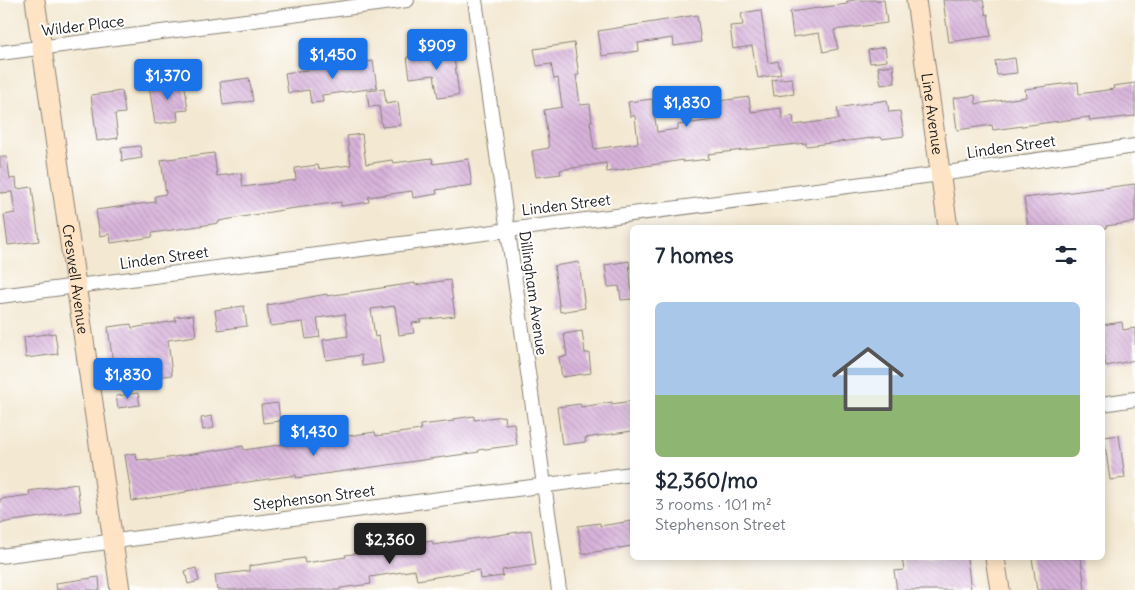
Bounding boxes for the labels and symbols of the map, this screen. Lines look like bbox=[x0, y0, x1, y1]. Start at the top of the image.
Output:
street label: Wilder Place bbox=[40, 11, 125, 40]
pin: $909 bbox=[407, 28, 467, 71]
pin: $1,450 bbox=[292, 38, 374, 80]
pin: $1,370 bbox=[127, 58, 209, 101]
street label: Line Avenue bbox=[917, 72, 948, 156]
pin: $1,830 bbox=[646, 86, 728, 128]
street label: Linden Street bbox=[965, 131, 1056, 162]
street label: Linden Street bbox=[520, 190, 611, 219]
street label: Creswell Avenue bbox=[58, 223, 93, 335]
street label: Dillingham Avenue bbox=[515, 230, 552, 356]
street label: Linden Street bbox=[118, 242, 209, 273]
pin: $1,830 bbox=[87, 358, 169, 400]
pin: $1,430 bbox=[273, 414, 355, 457]
street label: Stephenson Street bbox=[252, 481, 376, 514]
pin: $2,360 bbox=[349, 522, 431, 565]

